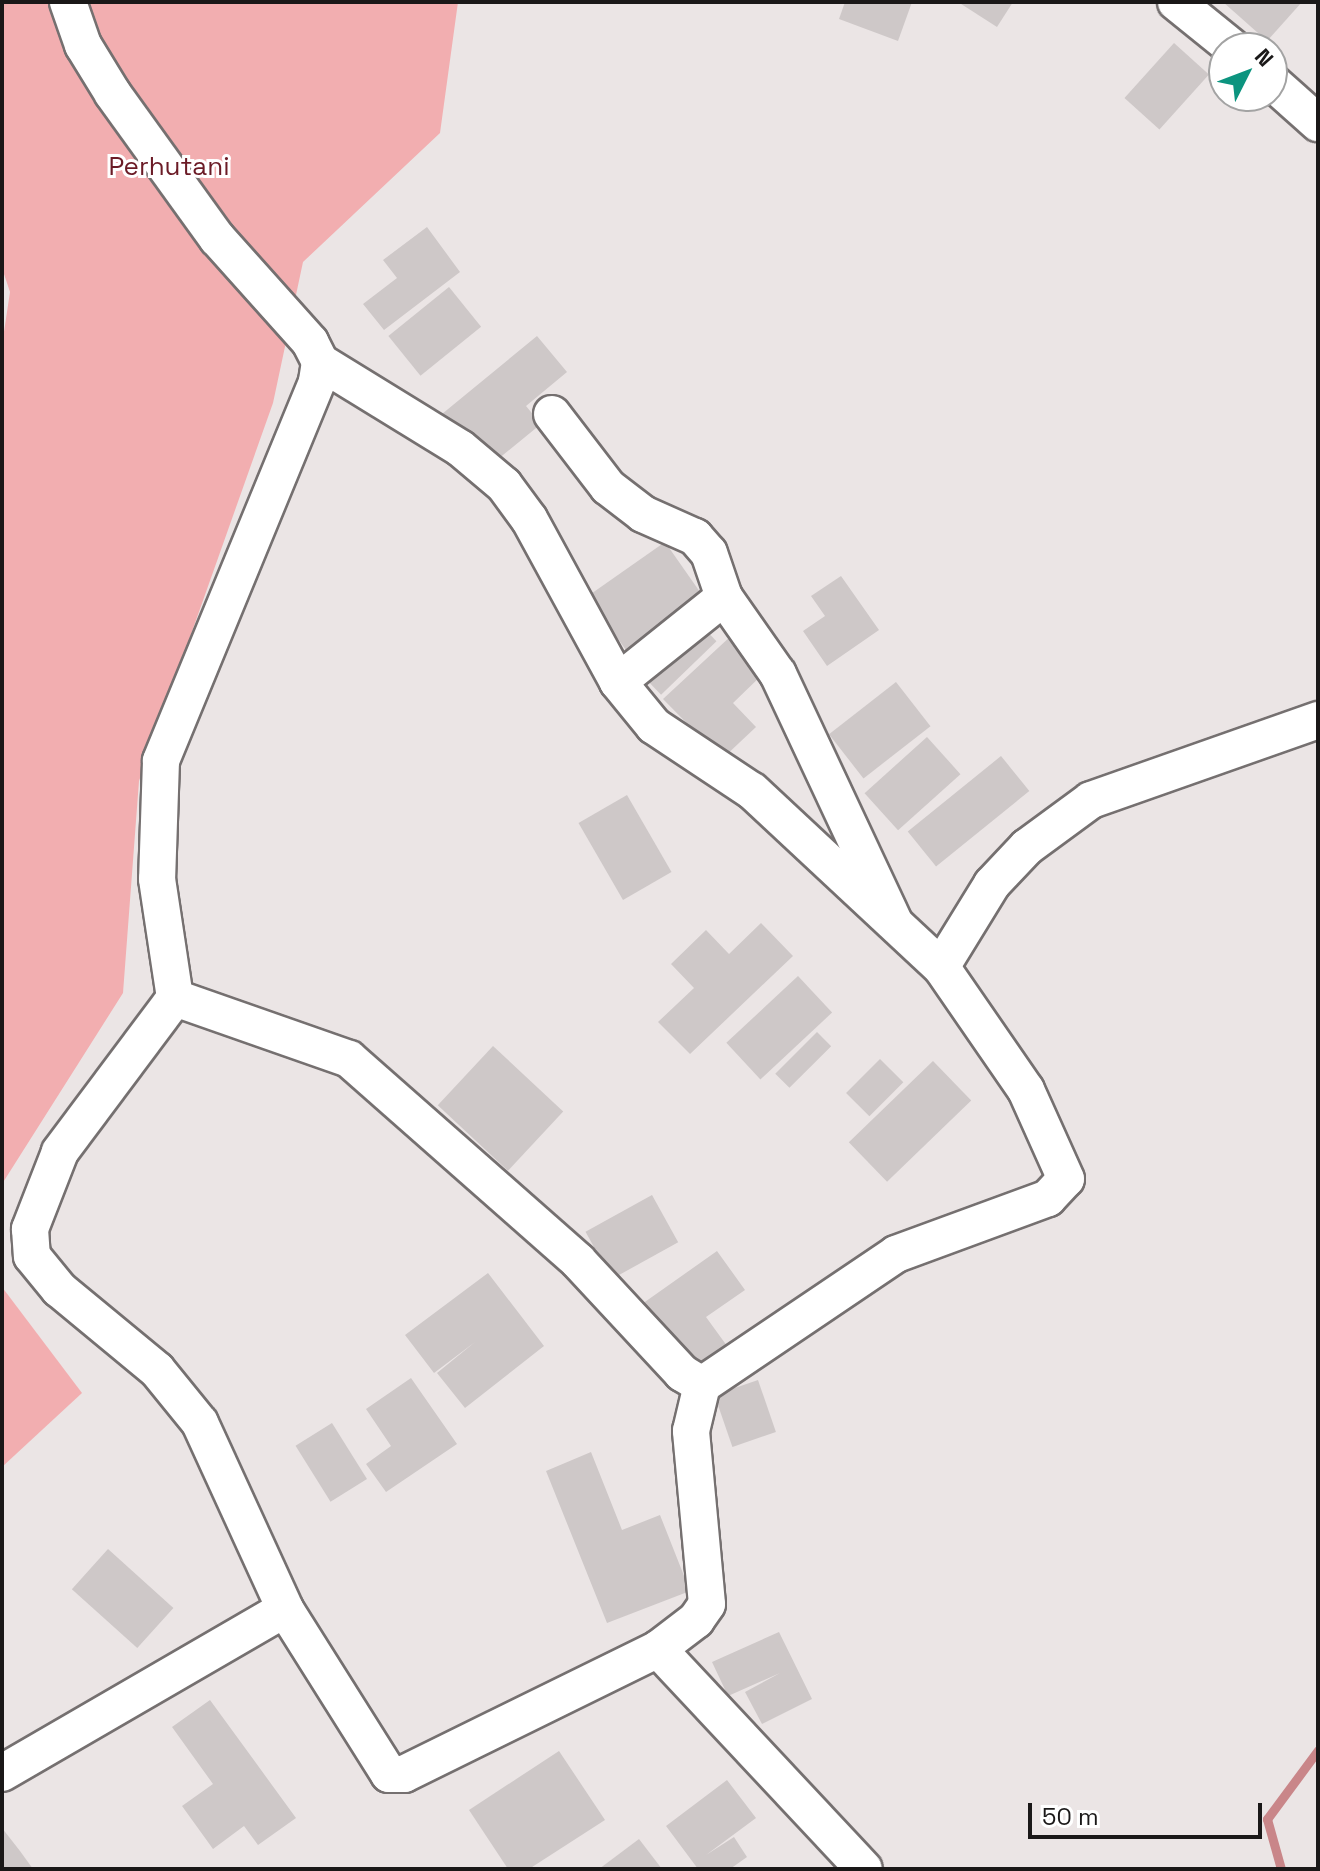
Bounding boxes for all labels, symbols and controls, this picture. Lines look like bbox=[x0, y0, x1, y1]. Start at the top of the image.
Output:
north arrow bbox=[1208, 32, 1288, 112]
text: N bbox=[1249, 42, 1280, 72]
park label: Perhutani bbox=[108, 151, 230, 183]
scale bar bbox=[1032, 1787, 1266, 1837]
text: 50 m bbox=[1042, 1801, 1099, 1832]

